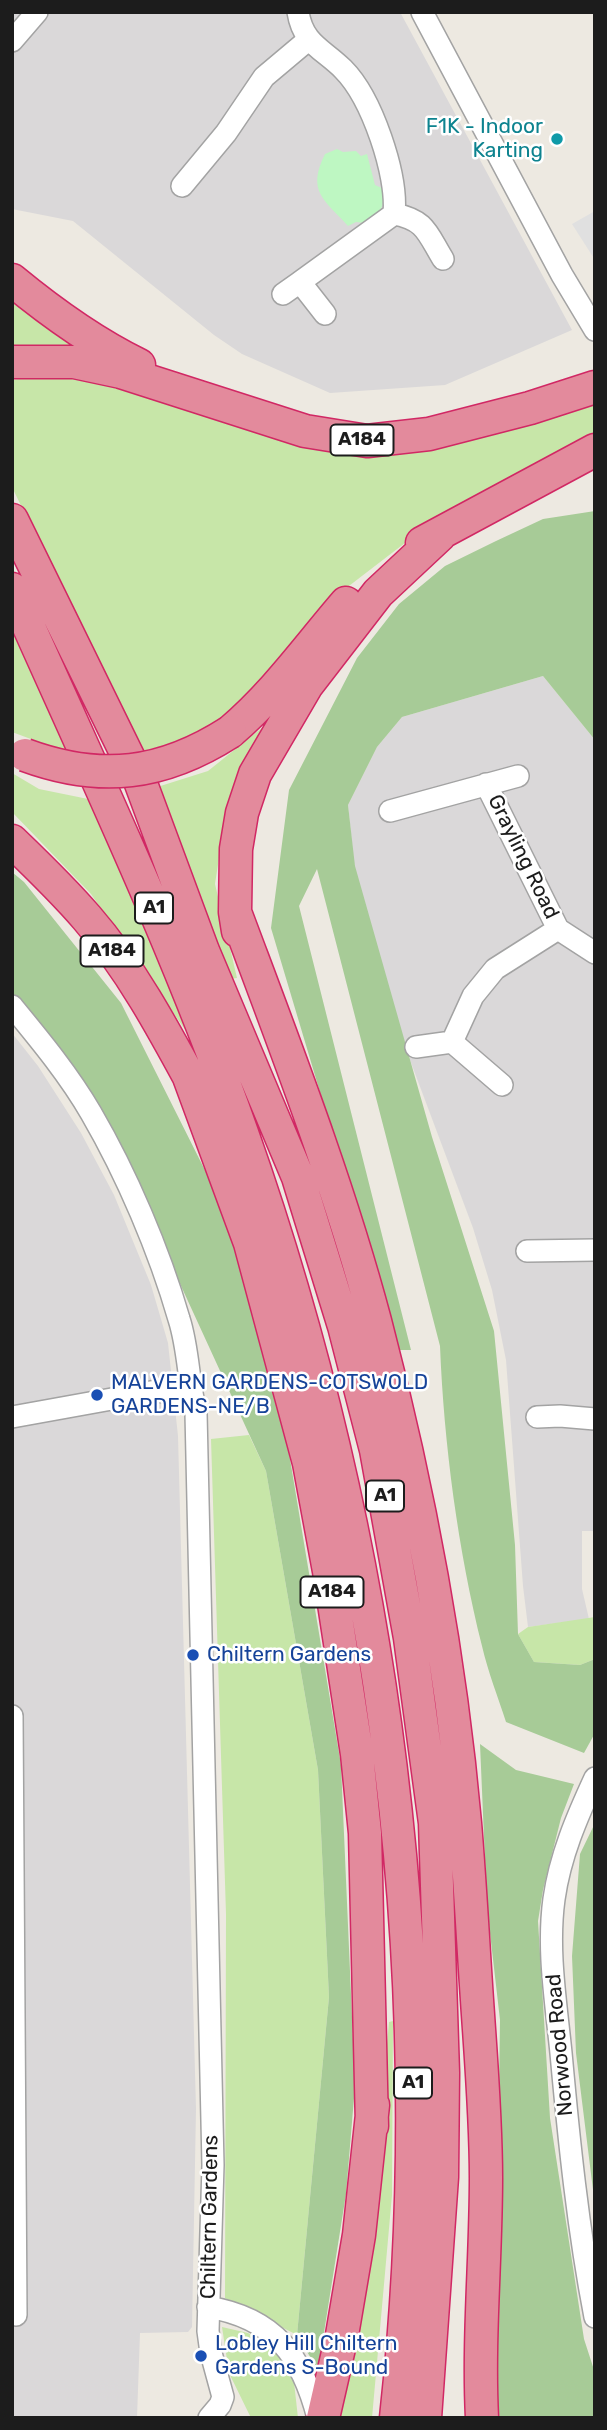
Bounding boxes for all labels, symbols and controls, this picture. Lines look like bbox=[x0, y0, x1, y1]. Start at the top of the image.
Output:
place label: F1K - Indoor Karting bbox=[426, 114, 543, 164]
marker: F1K - Indoor Karting bbox=[549, 131, 565, 147]
road number: A184 bbox=[330, 424, 394, 456]
street label: Grayling Road bbox=[482, 791, 564, 923]
road number: A1 bbox=[135, 893, 173, 924]
road number: A184 bbox=[80, 936, 144, 967]
place label: MALVERN GARDENS-COTSWOLD GARDENS-NE/B bbox=[111, 1370, 428, 1420]
marker: MALVERN GARDENS-COTSWOLD GARDENS-NE/B bbox=[89, 1387, 105, 1403]
road number: A1 bbox=[366, 1480, 404, 1512]
road number: A184 bbox=[300, 1576, 364, 1608]
place label: Chiltern Gardens bbox=[207, 1642, 371, 1668]
marker: Chiltern Gardens bbox=[185, 1647, 201, 1663]
street label: Norwood Road bbox=[541, 1973, 579, 2117]
road number: A1 bbox=[394, 2068, 432, 2098]
street label: Chiltern Gardens bbox=[196, 2135, 224, 2299]
place label: Lobley Hill Chiltern Gardens S-Bound bbox=[215, 2331, 397, 2381]
marker: Lobley Hill Chiltern Gardens S-Bound bbox=[193, 2348, 209, 2364]

